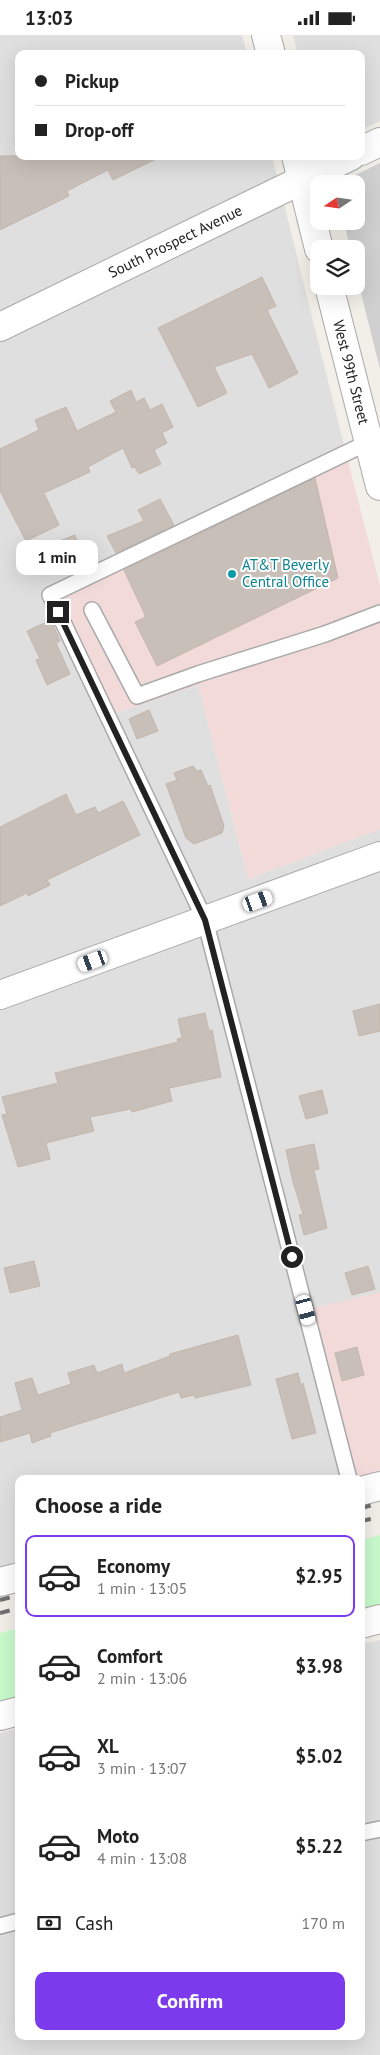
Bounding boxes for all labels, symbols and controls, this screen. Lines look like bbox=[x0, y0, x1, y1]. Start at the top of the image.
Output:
text: 13:03 bbox=[25, 6, 73, 30]
text: Pickup bbox=[65, 69, 119, 93]
text: Drop-off bbox=[65, 118, 133, 142]
north arrow bbox=[310, 175, 365, 230]
map controls bbox=[310, 175, 365, 295]
street label: South Prospect Avenue bbox=[105, 200, 245, 282]
button: layers bbox=[310, 240, 365, 295]
street label: West 99th Street bbox=[329, 318, 374, 426]
callout: 1 min bbox=[17, 539, 99, 575]
text: 1 min bbox=[37, 547, 77, 567]
place label: AT&T Beverly Central Office bbox=[242, 555, 329, 591]
marker: AT&T Beverly Central Office bbox=[226, 568, 238, 580]
route end bbox=[47, 601, 69, 623]
car bbox=[241, 889, 274, 913]
car bbox=[76, 949, 109, 973]
route start bbox=[281, 1246, 303, 1268]
car bbox=[294, 1294, 317, 1326]
text: Choose a ride bbox=[35, 1491, 162, 1519]
icon: car bbox=[37, 1554, 82, 1599]
text: Economy bbox=[97, 1554, 170, 1578]
text: $2.95 bbox=[295, 1564, 343, 1588]
text: 1 min · 13:05 bbox=[97, 1578, 187, 1598]
icon: car bbox=[37, 1644, 82, 1689]
text: Comfort bbox=[97, 1644, 163, 1668]
text: $3.98 bbox=[295, 1654, 343, 1678]
text: 2 min · 13:06 bbox=[97, 1668, 187, 1688]
icon: car bbox=[37, 1734, 82, 1779]
text: XL bbox=[97, 1734, 119, 1758]
text: $5.02 bbox=[295, 1744, 343, 1768]
text: 3 min · 13:07 bbox=[97, 1758, 187, 1778]
icon: car bbox=[37, 1824, 82, 1869]
text: Moto bbox=[97, 1824, 139, 1848]
text: $5.22 bbox=[295, 1834, 343, 1858]
text: 4 min · 13:08 bbox=[97, 1848, 187, 1868]
icon: cash bbox=[35, 1909, 63, 1937]
text: Cash bbox=[75, 1911, 113, 1935]
text: 170 m bbox=[302, 1913, 345, 1933]
button: Confirm bbox=[35, 1972, 345, 2030]

